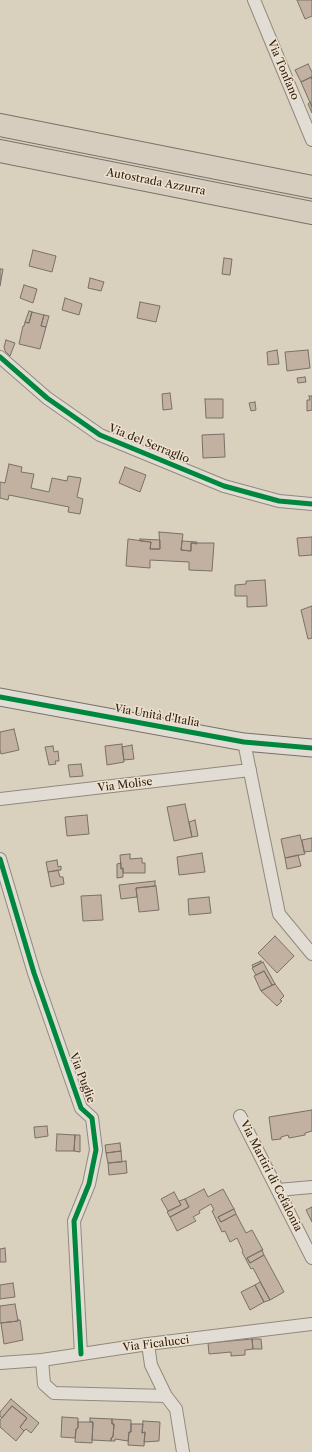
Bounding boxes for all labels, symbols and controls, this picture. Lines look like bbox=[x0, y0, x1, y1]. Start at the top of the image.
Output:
street label: Via Tonfano bbox=[264, 38, 302, 102]
street label: Autostrada Azzurra bbox=[105, 166, 207, 198]
street label: Via del Serraglio bbox=[107, 422, 191, 466]
street label: Via Unità d'Italia bbox=[113, 702, 201, 730]
street label: Via Molise bbox=[97, 775, 153, 795]
street label: Via Puglie bbox=[66, 1051, 98, 1105]
street label: Via Martiri di Cefalonia bbox=[237, 1118, 305, 1234]
street label: Via Ficalucci bbox=[122, 1333, 190, 1355]

